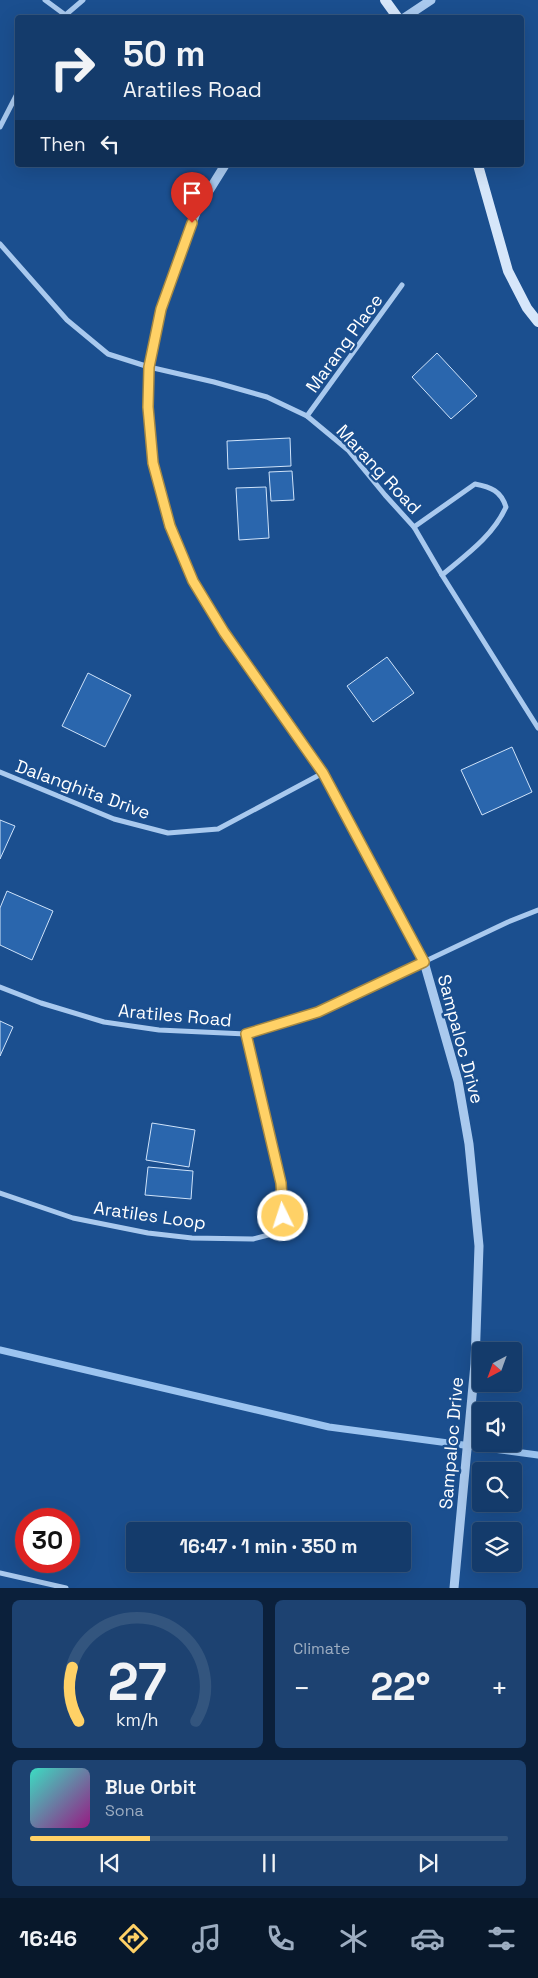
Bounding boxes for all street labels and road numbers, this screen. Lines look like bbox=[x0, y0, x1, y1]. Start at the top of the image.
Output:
street label: Marang Place bbox=[300, 289, 388, 397]
street label: Marang Road bbox=[332, 419, 426, 519]
street label: Dalanghita Drive bbox=[13, 754, 153, 824]
street label: Sampaloc Drive bbox=[433, 972, 489, 1106]
street label: Aratiles Road bbox=[117, 999, 233, 1031]
street label: Aratiles Loop bbox=[92, 1196, 208, 1234]
street label: Sampaloc Drive bbox=[434, 1376, 468, 1510]

